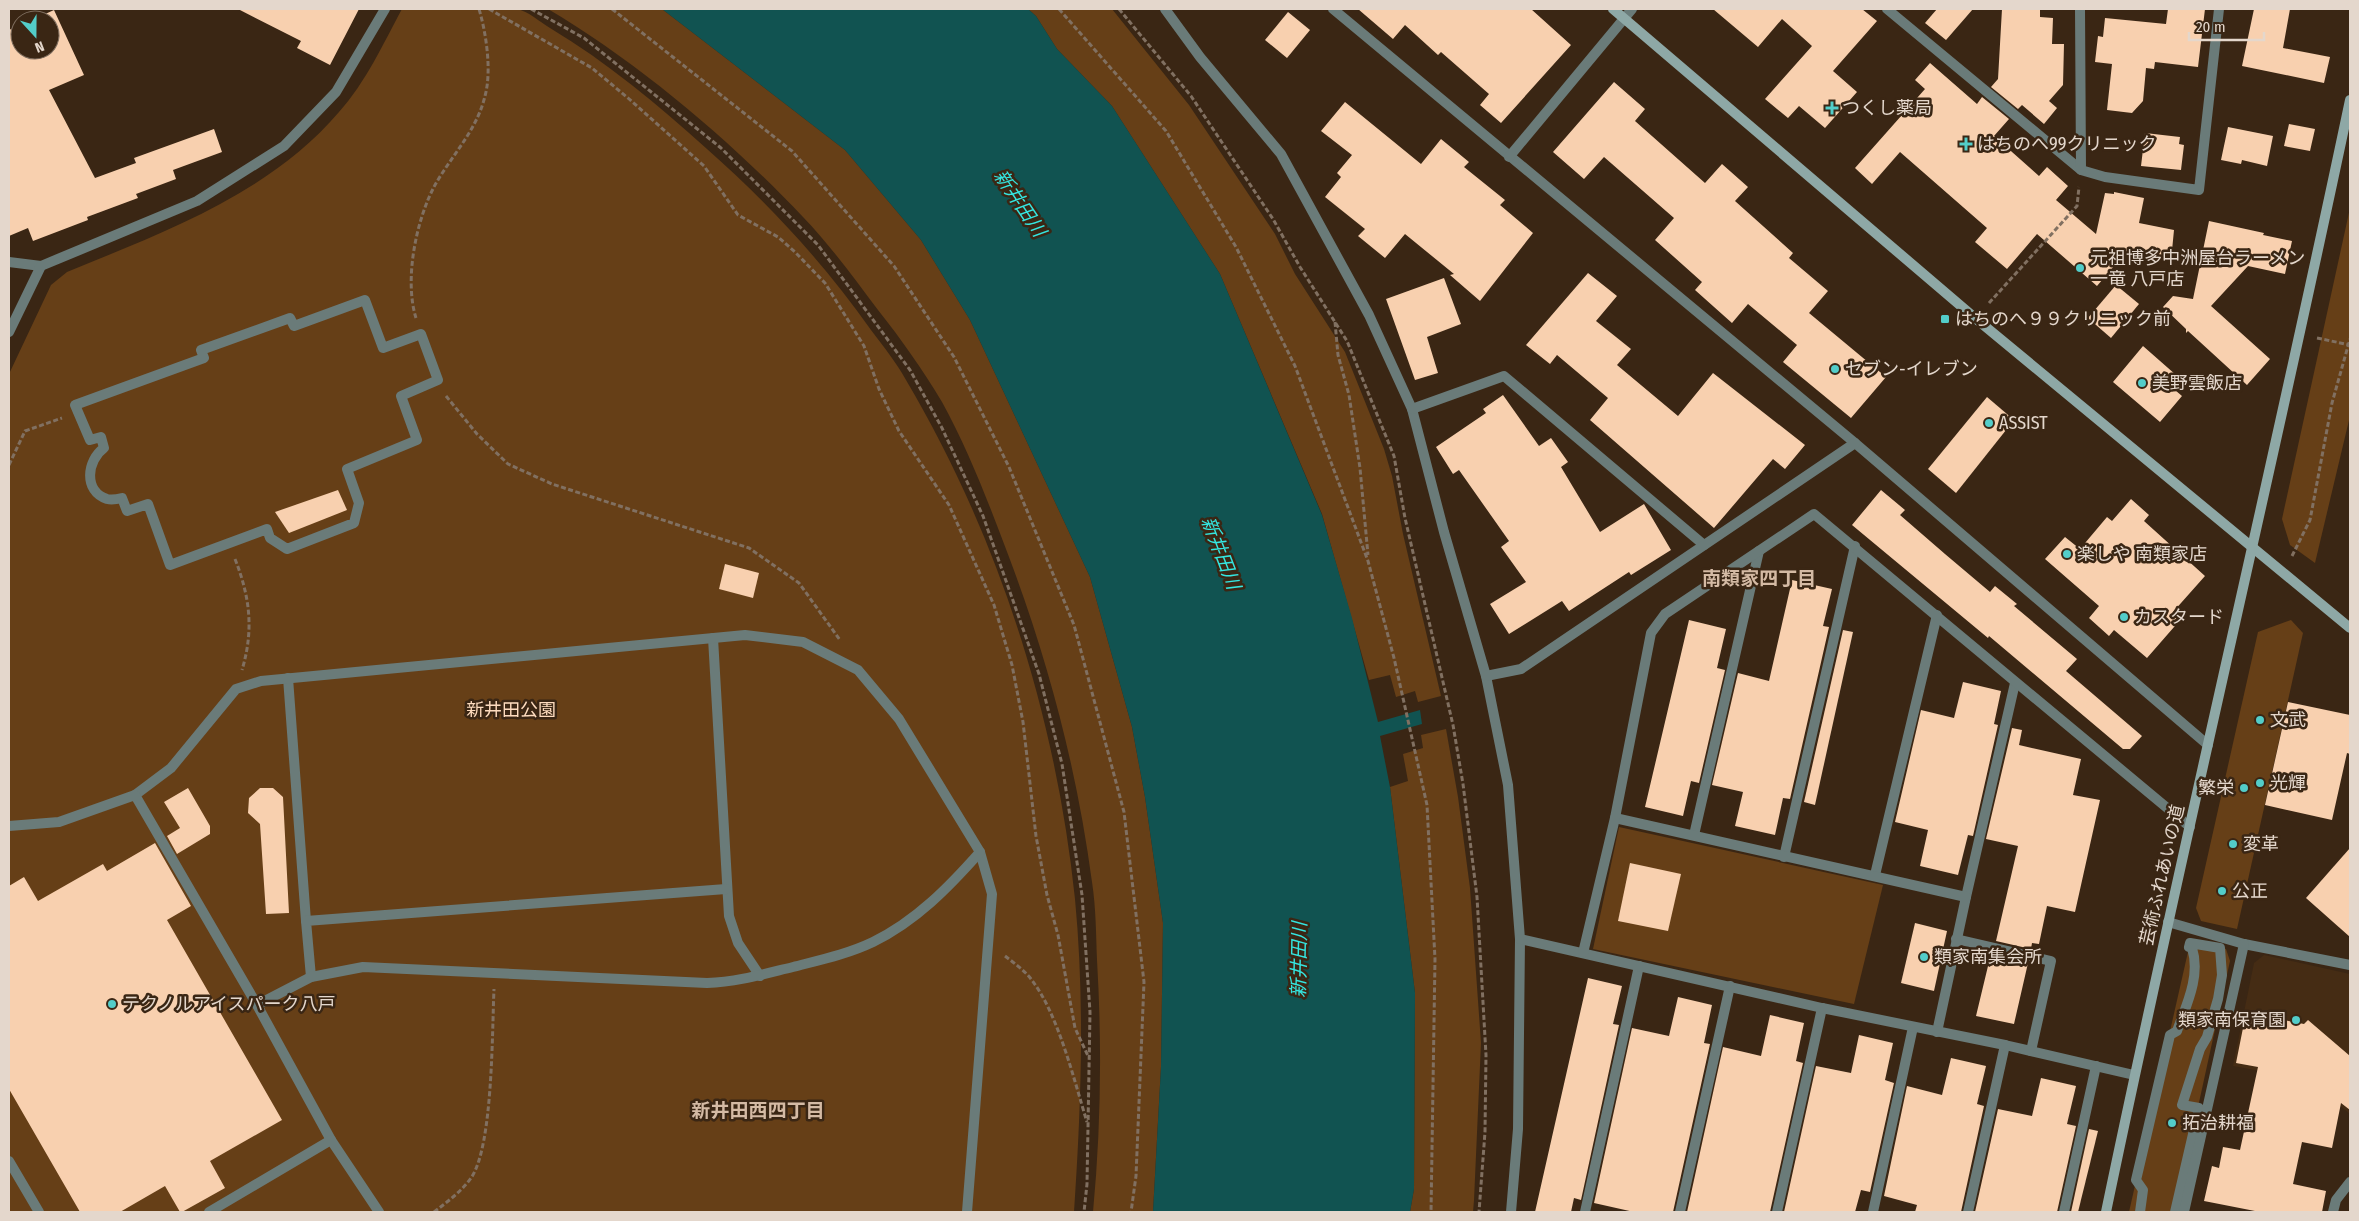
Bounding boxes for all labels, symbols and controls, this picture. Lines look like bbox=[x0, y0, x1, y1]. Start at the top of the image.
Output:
north arrow bbox=[10, 10, 60, 60]
scale bar bbox=[2189, 10, 2264, 42]
text: 20 m bbox=[2196, 18, 2226, 36]
text: N bbox=[33, 37, 46, 56]
place label: つくし薬局 bbox=[1842, 97, 1932, 119]
marker: つくし薬局 bbox=[1826, 102, 1838, 114]
place label: はちのへ99クリニック bbox=[1977, 133, 2157, 155]
marker: はちのへ99クリニック bbox=[1959, 137, 1973, 151]
water label: 新井田川 bbox=[989, 165, 1052, 243]
place label: 元祖博多中洲屋台ラーメン 一竜 八戸店 bbox=[2090, 247, 2305, 290]
marker: 元祖博多中洲屋台ラーメン 一竜 八戸店 bbox=[2074, 262, 2086, 274]
place label: はちのへ９９クリニック前 bbox=[1955, 308, 2171, 330]
marker: はちのへ９９クリニック前 bbox=[1939, 313, 1951, 325]
place label: セブン-イレブン bbox=[1845, 358, 1978, 380]
marker: セブン-イレブン bbox=[1829, 363, 1841, 375]
place label: 美野雲飯店 bbox=[2152, 372, 2242, 394]
marker: 美野雲飯店 bbox=[2136, 377, 2148, 389]
place label: ASSIST bbox=[1999, 412, 2048, 434]
marker: ASSIST bbox=[1983, 417, 1995, 429]
water label: 新井田川 bbox=[1197, 513, 1246, 594]
place label: 楽しや 南類家店 bbox=[2077, 543, 2207, 565]
marker: 楽しや 南類家店 bbox=[2061, 548, 2073, 560]
district label: 南類家四丁目 bbox=[1702, 567, 1816, 590]
place label: カスタード bbox=[2134, 606, 2224, 628]
marker: カスタード bbox=[2118, 611, 2130, 623]
park label: 新井田公園 bbox=[466, 699, 556, 721]
place label: 文武 bbox=[2270, 709, 2306, 731]
marker: 文武 bbox=[2254, 714, 2266, 726]
place label: 光輝 bbox=[2270, 772, 2306, 794]
place label: 繁栄 bbox=[2198, 777, 2234, 799]
marker: 光輝 bbox=[2254, 777, 2266, 789]
marker: 繁栄 bbox=[2238, 782, 2250, 794]
street label: 芸術ふれあいの道 bbox=[2135, 802, 2189, 948]
place label: 変革 bbox=[2243, 833, 2279, 855]
marker: 変革 bbox=[2227, 838, 2239, 850]
place label: 公正 bbox=[2232, 880, 2268, 902]
marker: 公正 bbox=[2216, 885, 2228, 897]
water label: 新井田川 bbox=[1287, 920, 1311, 998]
place label: 類家南集会所 bbox=[1934, 946, 2042, 968]
marker: 類家南集会所 bbox=[1918, 951, 1930, 963]
place label: テクノルアイスパーク八戸 bbox=[122, 993, 335, 1015]
marker: テクノルアイスパーク八戸 bbox=[106, 998, 118, 1010]
place label: 類家南保育園 bbox=[2178, 1009, 2286, 1031]
marker: 類家南保育園 bbox=[2290, 1014, 2302, 1026]
district label: 新井田西四丁目 bbox=[691, 1099, 825, 1122]
place label: 拓治耕福 bbox=[2182, 1112, 2254, 1134]
marker: 拓治耕福 bbox=[2166, 1117, 2178, 1129]

